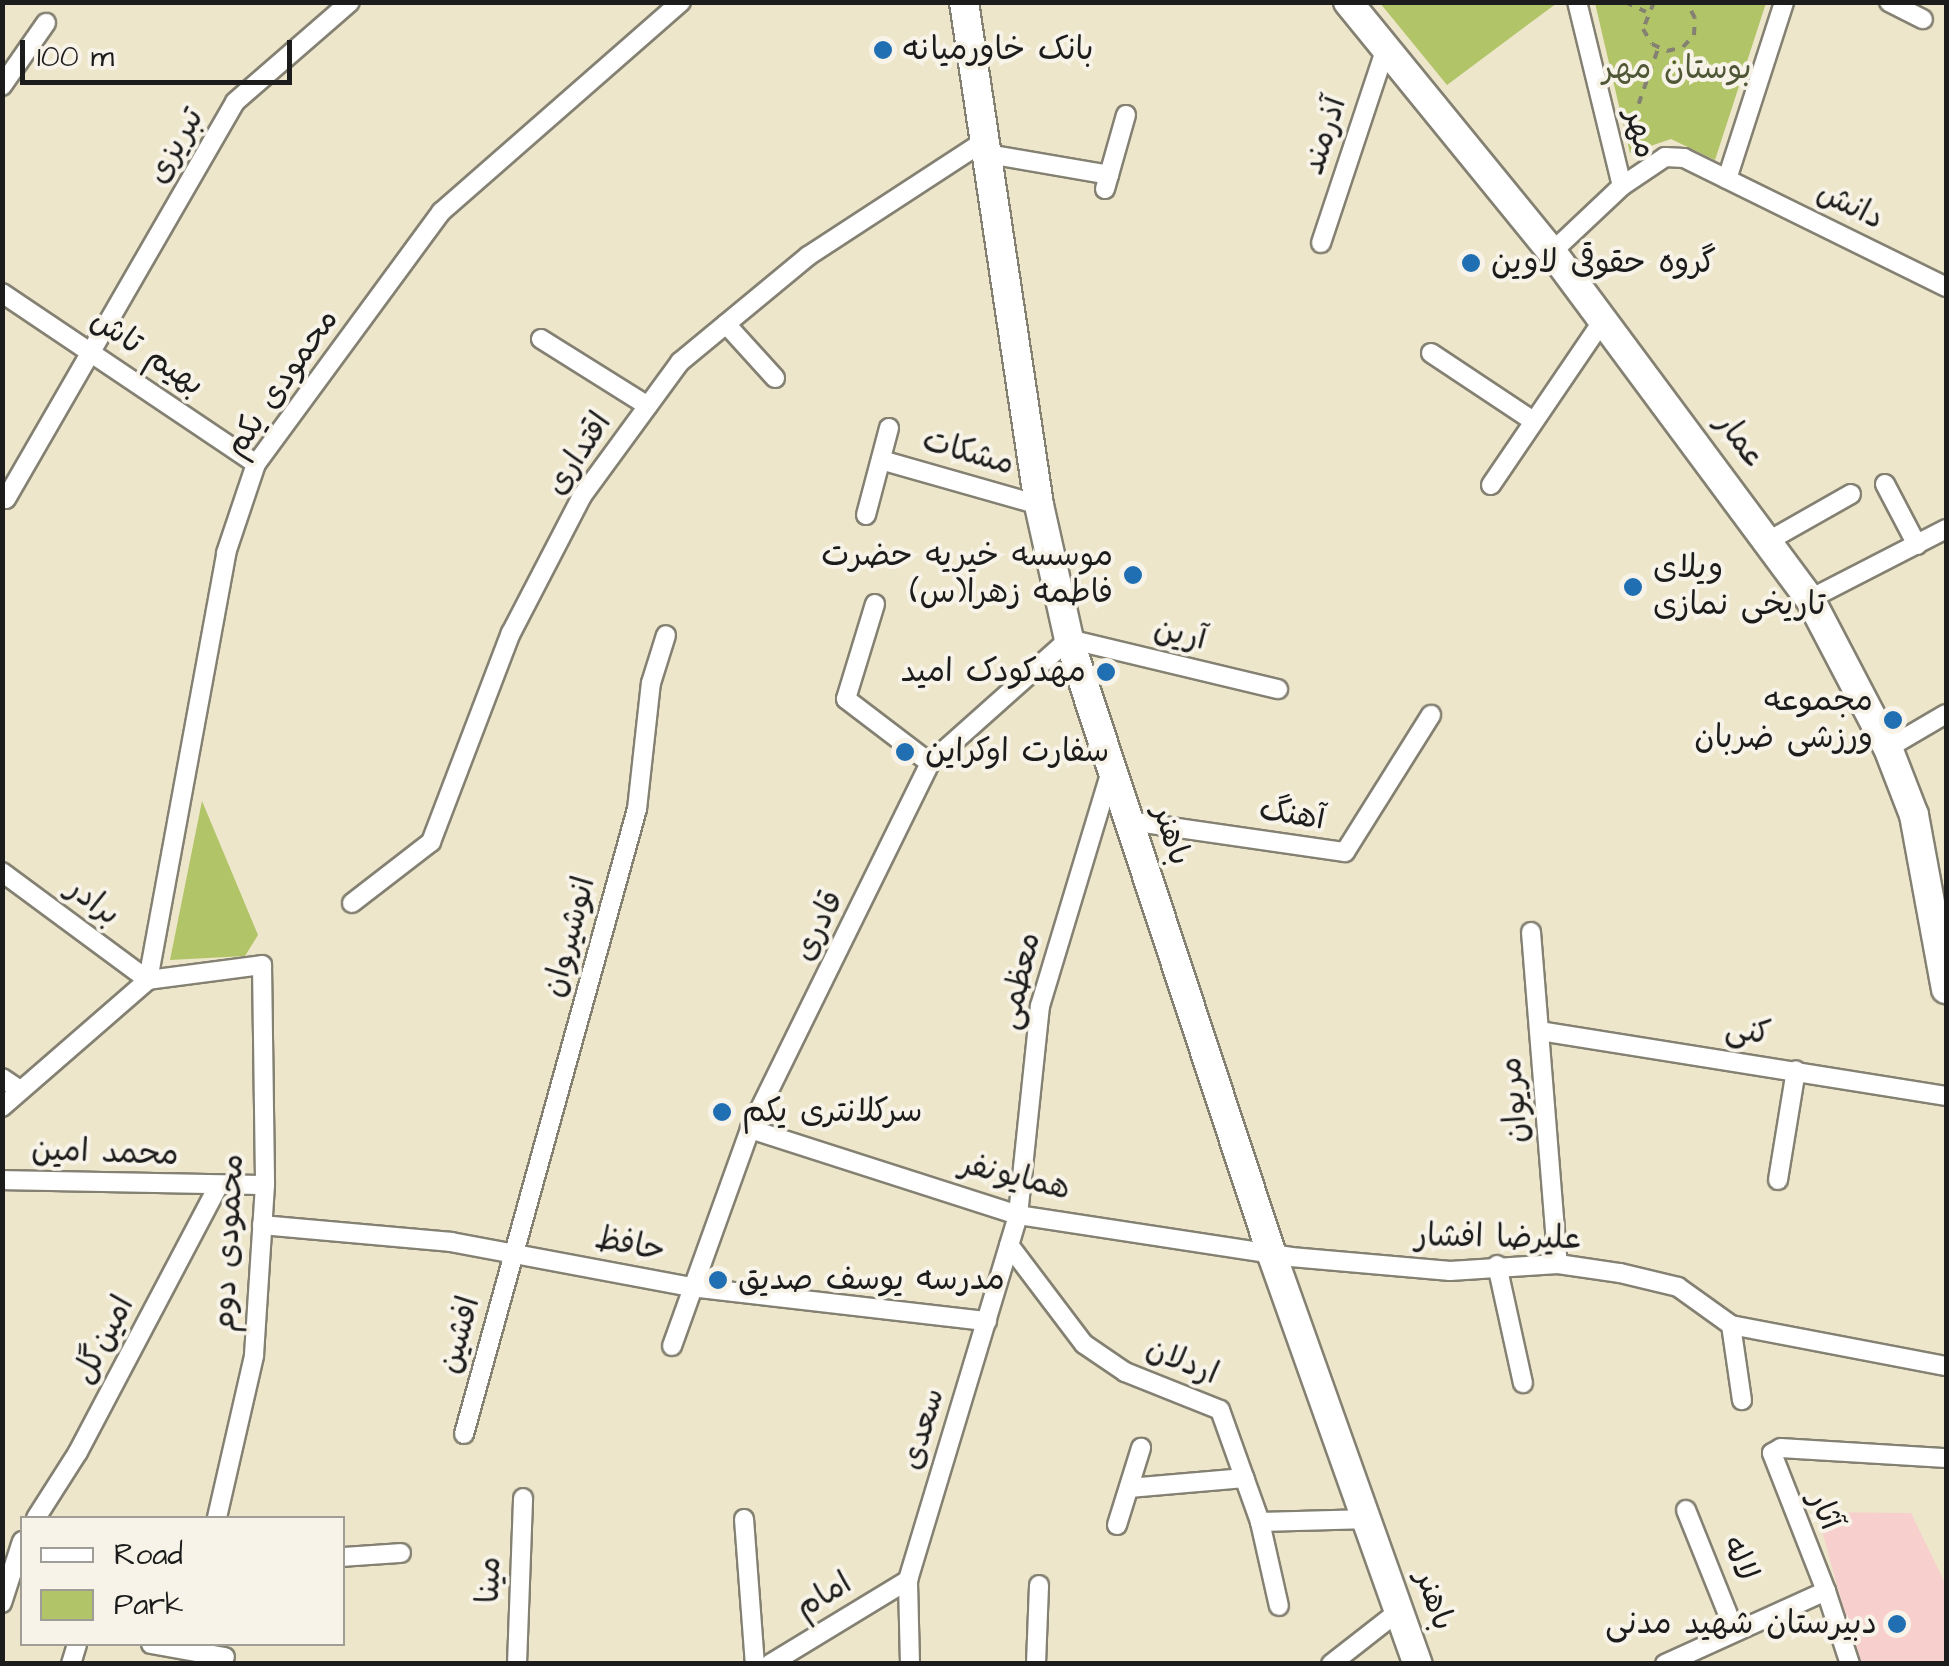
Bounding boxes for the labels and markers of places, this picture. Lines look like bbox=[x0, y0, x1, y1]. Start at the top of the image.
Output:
place label: بانک خاورمیانه bbox=[903, 31, 1093, 69]
marker: بانک خاورمیانه bbox=[872, 39, 894, 61]
place label: گروه حقوقی لاوین bbox=[1491, 244, 1716, 282]
marker: گروه حقوقی لاوین bbox=[1460, 252, 1482, 274]
place label: موسسه خیریه حضرت فاطمه زهرا(س) bbox=[821, 538, 1113, 613]
place label: ویلای تاریخی نمازی bbox=[1653, 550, 1826, 625]
marker: موسسه خیریه حضرت فاطمه زهرا(س) bbox=[1122, 564, 1144, 586]
marker: ویلای تاریخی نمازی bbox=[1622, 576, 1644, 598]
place label: مهدکودک امید bbox=[901, 653, 1086, 691]
marker: مهدکودک امید bbox=[1095, 661, 1117, 683]
place label: مجموعه ورزشی ضربان bbox=[1694, 683, 1873, 758]
marker: مجموعه ورزشی ضربان bbox=[1882, 709, 1904, 731]
place label: سفارت اوکراین bbox=[925, 733, 1109, 771]
marker: سفارت اوکراین bbox=[894, 741, 916, 763]
place label: سرکلانتری یکم bbox=[742, 1093, 922, 1131]
marker: سرکلانتری یکم bbox=[711, 1101, 733, 1123]
place label: مدرسه یوسف صدیق bbox=[738, 1261, 1005, 1299]
marker: مدرسه یوسف صدیق bbox=[707, 1269, 729, 1291]
place label: دبیرستان شهید مدنی bbox=[1605, 1605, 1877, 1643]
marker: دبیرستان شهید مدنی bbox=[1886, 1613, 1908, 1635]

